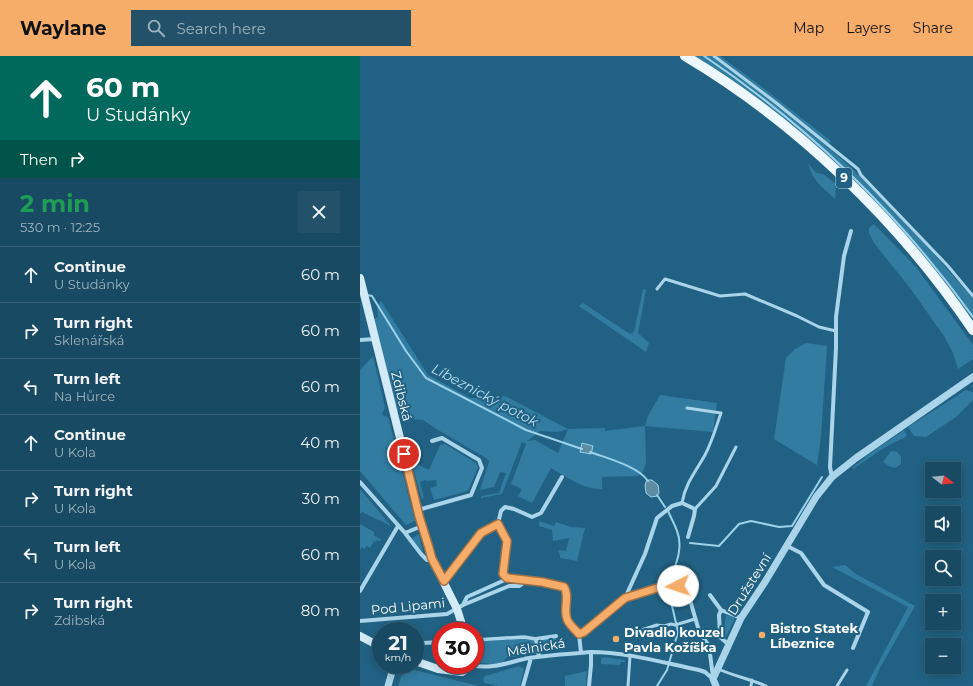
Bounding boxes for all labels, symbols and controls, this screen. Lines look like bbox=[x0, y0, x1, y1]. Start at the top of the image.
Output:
search box bbox=[131, 10, 411, 46]
text: Waylane bbox=[20, 17, 107, 40]
icon: search bbox=[145, 17, 167, 39]
text: Search here bbox=[177, 19, 266, 38]
text: Map bbox=[793, 19, 824, 37]
text: Layers bbox=[846, 19, 891, 37]
text: Share bbox=[913, 19, 953, 37]
text: 60 m bbox=[86, 70, 160, 104]
icon: ahead bbox=[20, 72, 72, 124]
text: U Studánky bbox=[86, 104, 191, 126]
icon: right bbox=[66, 148, 88, 170]
text: Then bbox=[20, 150, 58, 169]
road number: 9 bbox=[836, 168, 852, 188]
text: 2 min bbox=[20, 189, 90, 218]
button: close bbox=[298, 191, 340, 233]
text: 530 m · 12:25 bbox=[20, 219, 100, 235]
text: Continue bbox=[54, 257, 126, 276]
icon: ahead bbox=[20, 264, 42, 286]
text: 60 m bbox=[301, 265, 340, 284]
text: U Studánky bbox=[54, 276, 129, 292]
text: Turn right bbox=[54, 313, 133, 332]
icon: right bbox=[20, 320, 42, 342]
text: 60 m bbox=[301, 321, 340, 340]
text: Sklenářská bbox=[54, 332, 124, 348]
water label: Líbeznický potok bbox=[429, 359, 542, 431]
text: Turn left bbox=[54, 369, 121, 388]
street label: Zdibská bbox=[388, 369, 416, 423]
icon: left bbox=[20, 376, 42, 398]
text: 60 m bbox=[301, 377, 340, 396]
text: Na Hůrce bbox=[54, 388, 115, 404]
text: Continue bbox=[54, 425, 126, 444]
icon: ahead bbox=[20, 432, 42, 454]
text: 40 m bbox=[300, 433, 340, 452]
pin bbox=[387, 437, 421, 471]
icon: arrive bbox=[393, 443, 415, 465]
text: U Kola bbox=[54, 444, 96, 460]
north arrow bbox=[925, 462, 961, 498]
map controls bbox=[925, 462, 961, 674]
text: Turn right bbox=[54, 481, 133, 500]
icon: right bbox=[20, 488, 42, 510]
text: 30 m bbox=[302, 489, 340, 508]
text: U Kola bbox=[54, 500, 96, 516]
button: sound bbox=[925, 506, 961, 542]
text: Turn left bbox=[54, 537, 121, 556]
icon: left bbox=[20, 544, 42, 566]
text: 60 m bbox=[301, 545, 340, 564]
street label: Družstevní bbox=[724, 550, 775, 618]
button: search bbox=[925, 550, 961, 586]
text: U Kola bbox=[54, 556, 96, 572]
position arrow bbox=[657, 565, 699, 607]
text: Turn right bbox=[54, 593, 133, 612]
street label: Pod Lipami bbox=[370, 594, 446, 618]
button: + bbox=[925, 594, 961, 630]
icon: right bbox=[20, 600, 42, 622]
text: 80 m bbox=[301, 601, 340, 620]
text: Zdibská bbox=[54, 612, 105, 628]
place label: Bistro Statek Líbeznice bbox=[770, 620, 858, 651]
speed limit sign: 30 bbox=[432, 622, 484, 674]
place label: Divadlo kouzel Pavla Kožíška bbox=[624, 624, 724, 655]
marker: Bistro Statek Líbeznice bbox=[757, 630, 767, 640]
text: 21 bbox=[388, 631, 408, 655]
marker: Divadlo kouzel Pavla Kožíška bbox=[611, 634, 621, 644]
street label: Mělnická bbox=[506, 635, 566, 659]
button: − bbox=[925, 638, 961, 674]
text: km/h bbox=[385, 651, 411, 664]

